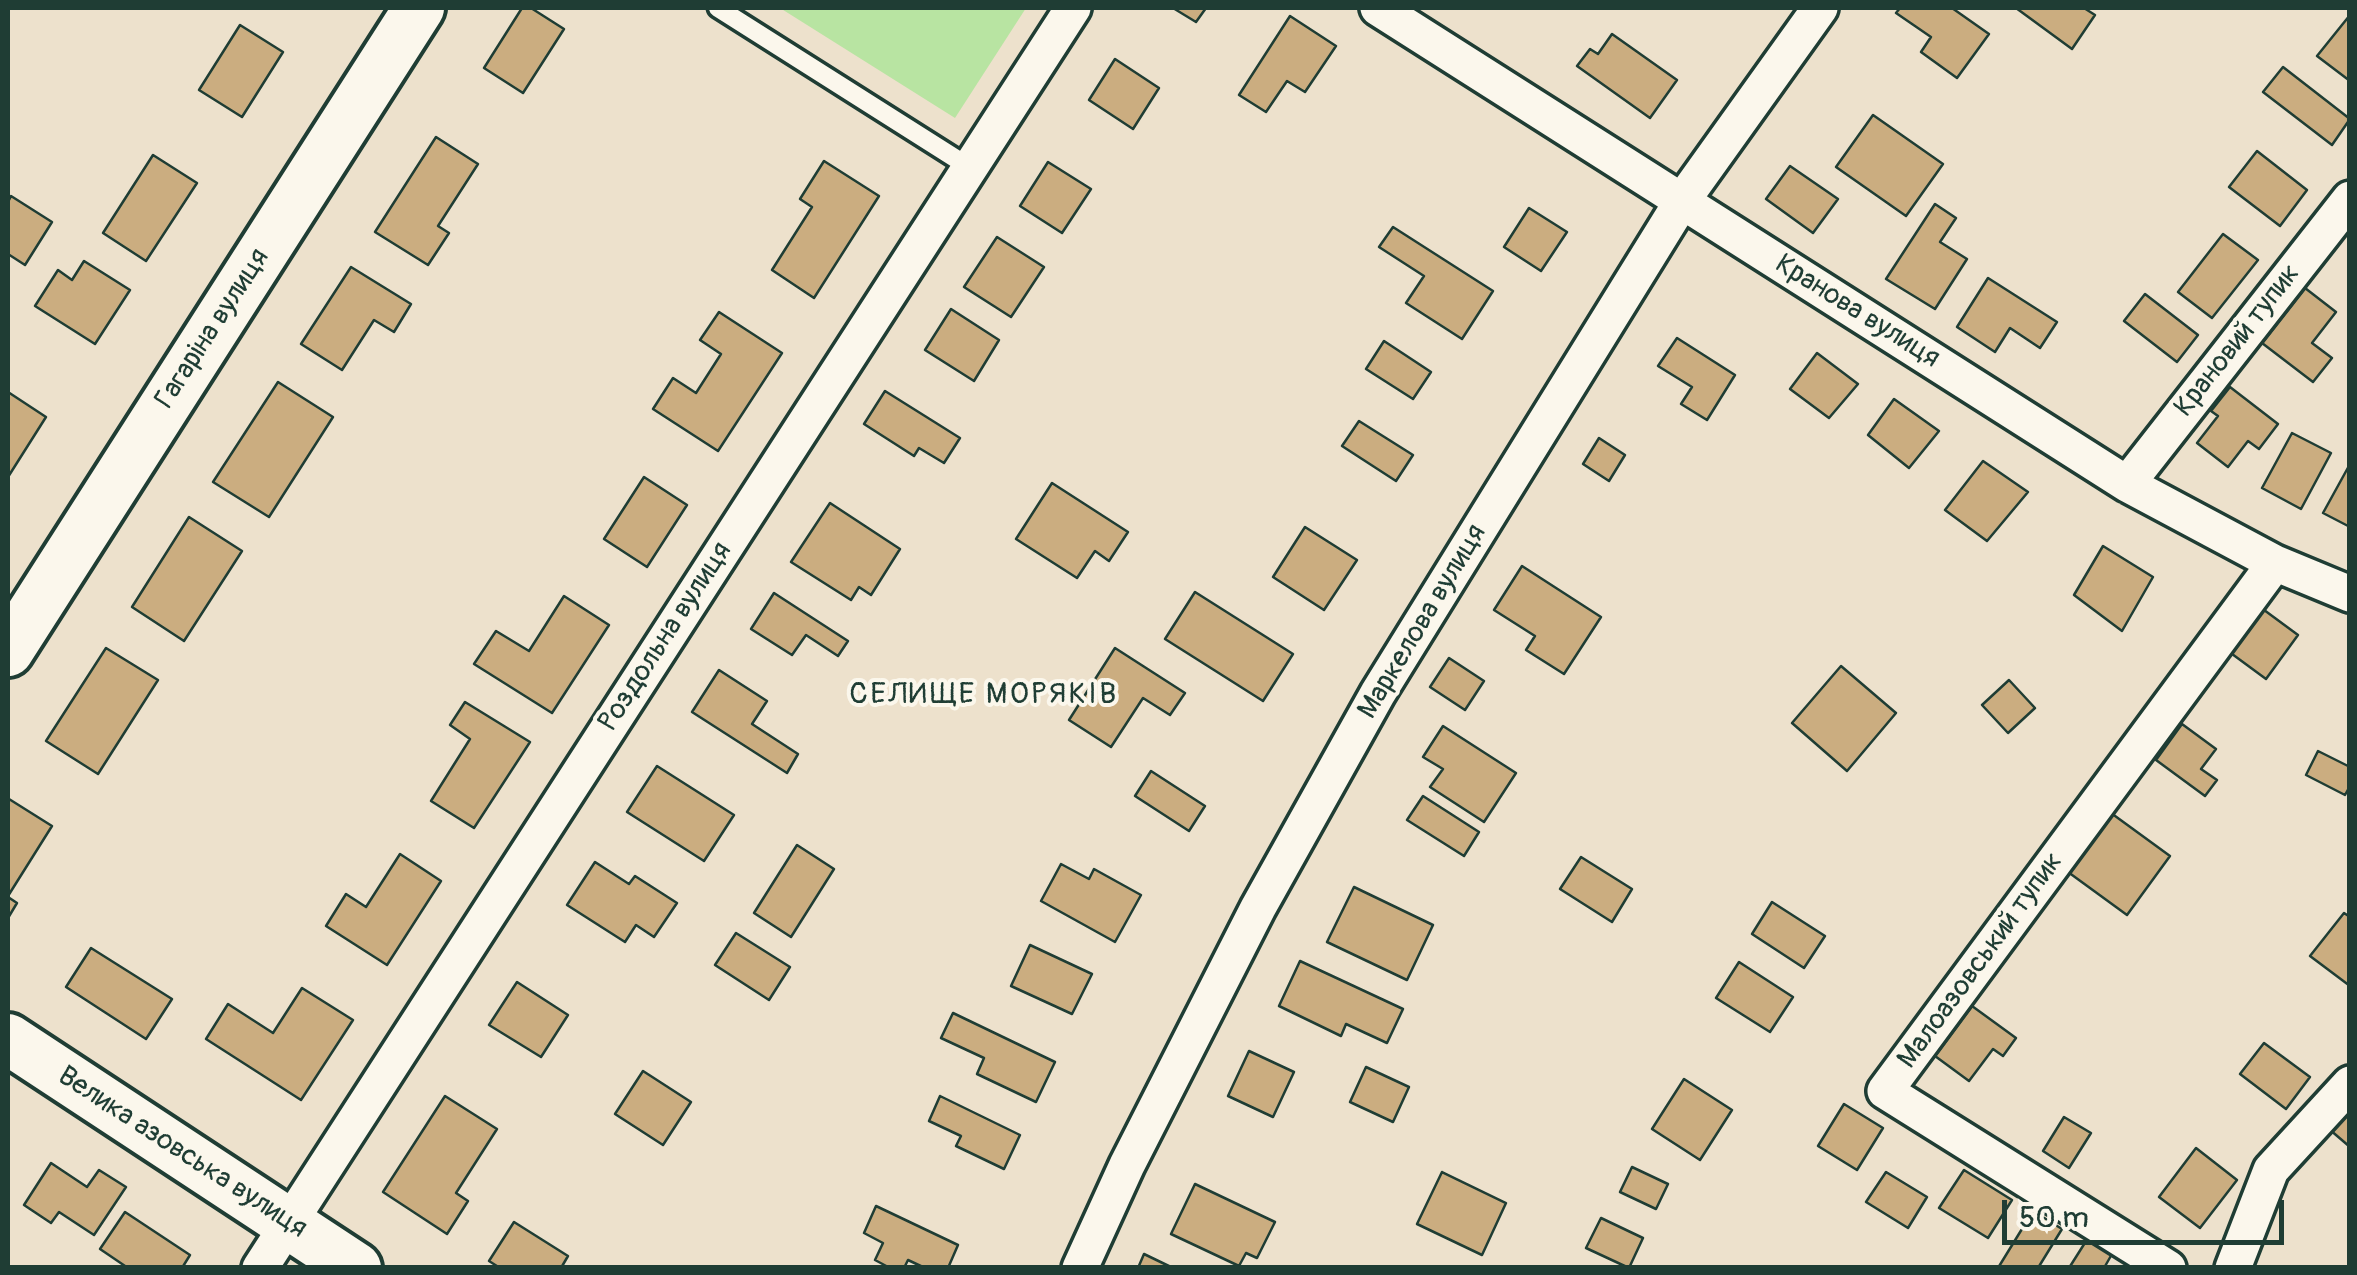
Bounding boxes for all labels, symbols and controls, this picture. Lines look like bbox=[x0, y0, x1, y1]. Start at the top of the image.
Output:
street label: Гагаріна вулиця bbox=[149, 243, 277, 415]
street label: Кранова вулиця bbox=[1768, 248, 1946, 376]
street label: Крановий тупик bbox=[2168, 258, 2308, 424]
street label: Маркелова вулиця bbox=[1352, 519, 1494, 725]
street label: Роздольна вулиця bbox=[592, 536, 740, 738]
district label: СЕЛИЩЕ МОРЯКІВ bbox=[849, 677, 1119, 713]
street label: Малоазовський тупик bbox=[1891, 846, 2071, 1076]
street label: Велика азовська вулиця bbox=[51, 1060, 313, 1246]
scale bar bbox=[2007, 1180, 2290, 1242]
text: 50 m bbox=[2019, 1199, 2089, 1236]

